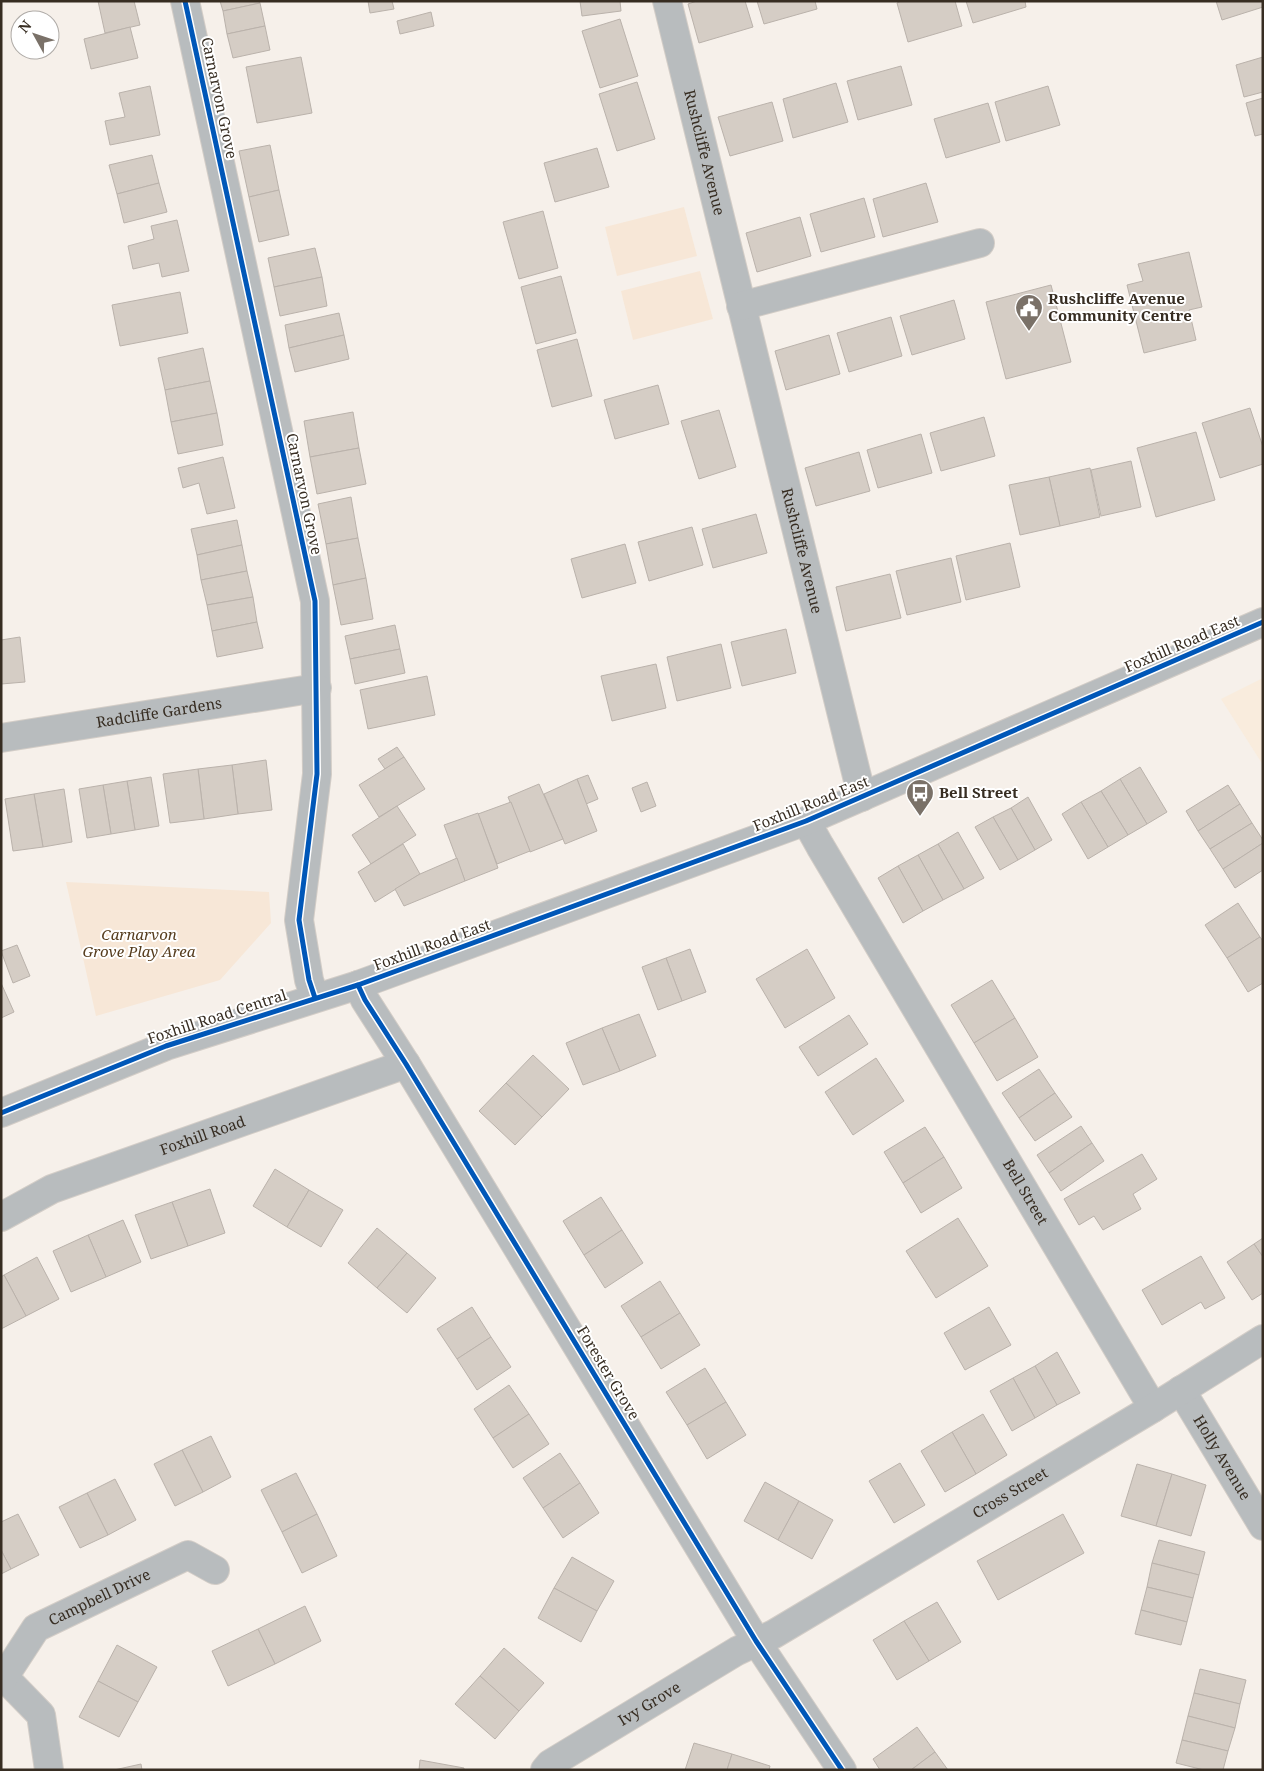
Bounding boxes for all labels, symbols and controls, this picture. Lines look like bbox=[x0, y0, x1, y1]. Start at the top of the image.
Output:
north arrow bbox=[10, 10, 60, 60]
text: N bbox=[14, 16, 35, 37]
street label: Carnarvon Grove bbox=[197, 35, 243, 161]
street label: Rushcliffe Avenue bbox=[680, 87, 730, 217]
place label: Rushcliffe Avenue Community Centre bbox=[1048, 288, 1192, 325]
public building icon: Rushcliffe Avenue Community Centre bbox=[1014, 293, 1044, 332]
street label: Carnarvon Grove bbox=[282, 431, 328, 557]
street label: Rushcliffe Avenue bbox=[778, 486, 828, 615]
street label: Foxhill Road East bbox=[1121, 610, 1242, 676]
street label: Radcliffe Gardens bbox=[95, 692, 223, 732]
street label: Foxhill Road East bbox=[750, 771, 871, 835]
bus stop icon: Bell Street bbox=[905, 778, 935, 817]
place label: Bell Street bbox=[939, 782, 1018, 802]
street label: Foxhill Road East bbox=[370, 914, 493, 974]
park label: Carnarvon Grove Play Area bbox=[83, 924, 196, 961]
street label: Foxhill Road Central bbox=[145, 984, 289, 1048]
street label: Foxhill Road bbox=[157, 1111, 248, 1159]
street label: Bell Street bbox=[999, 1155, 1053, 1228]
street label: Forester Grove bbox=[573, 1322, 645, 1423]
street label: Holly Avenue bbox=[1189, 1411, 1256, 1503]
street label: Cross Street bbox=[968, 1462, 1051, 1522]
street label: Campbell Drive bbox=[45, 1564, 153, 1630]
street label: Ivy Grove bbox=[614, 1676, 684, 1730]

